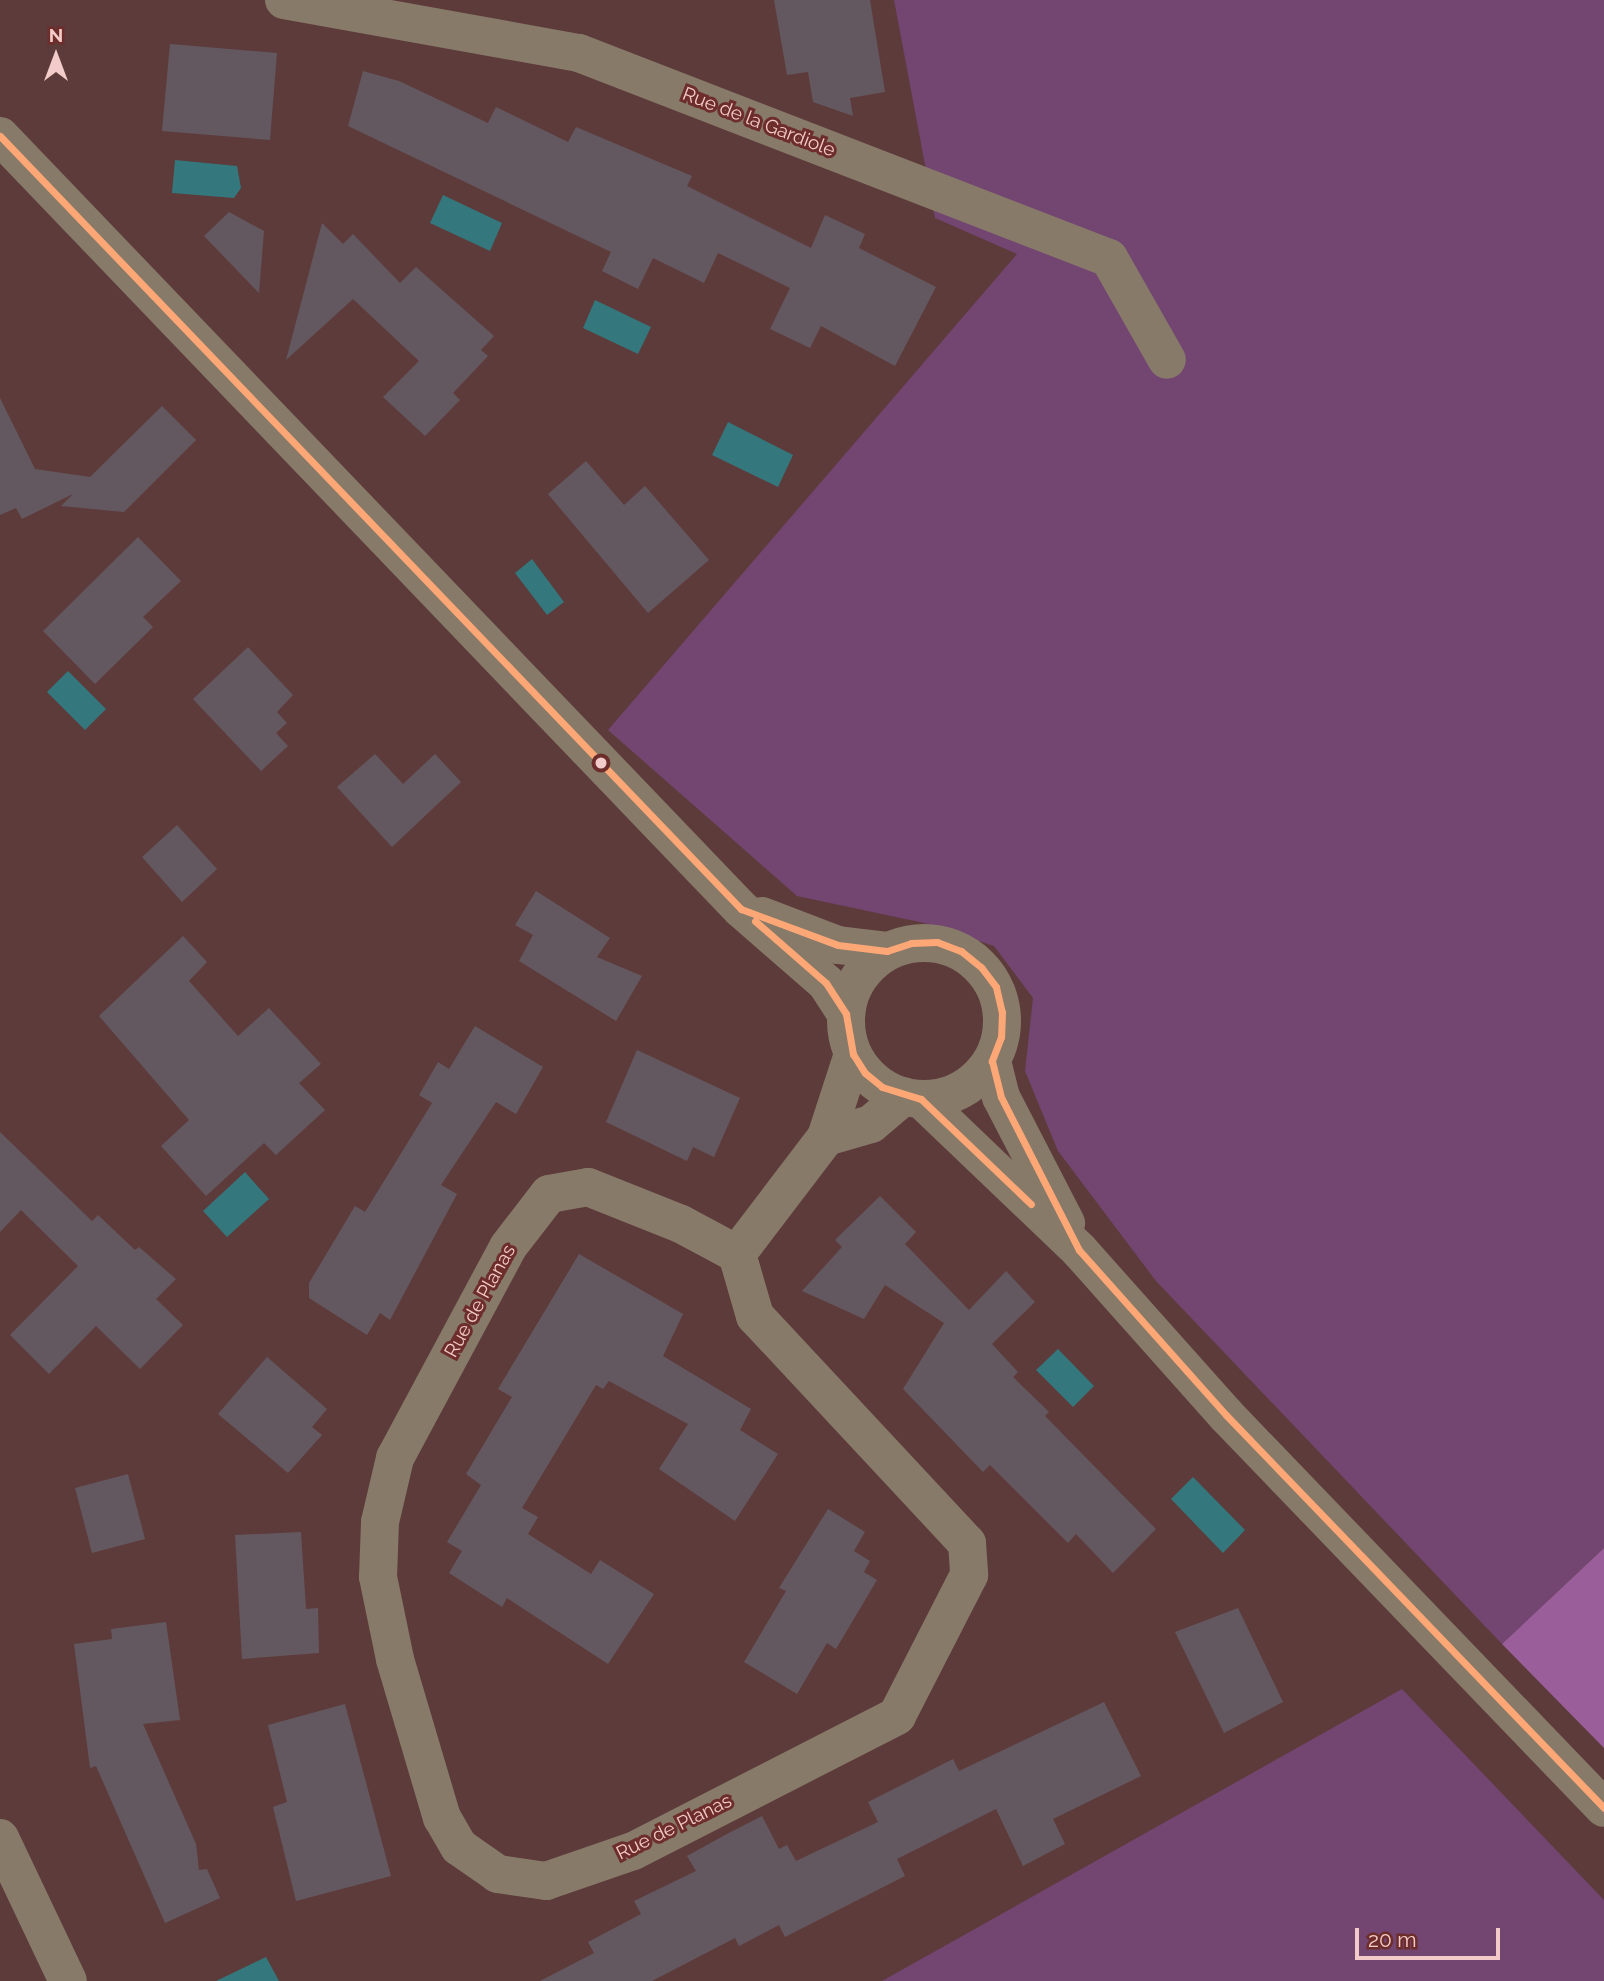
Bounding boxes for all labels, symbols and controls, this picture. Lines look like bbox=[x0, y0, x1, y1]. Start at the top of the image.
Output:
north arrow bbox=[21, 21, 91, 91]
text: N bbox=[49, 24, 63, 46]
street label: Rue de la Gardiole bbox=[679, 82, 839, 162]
unlabelled marker bbox=[594, 756, 608, 770]
street label: Rue de Planas bbox=[440, 1241, 520, 1361]
street label: Rue de Planas bbox=[613, 1789, 735, 1865]
scale bar bbox=[1359, 1914, 1504, 1958]
text: 20 m bbox=[1368, 1927, 1416, 1952]

